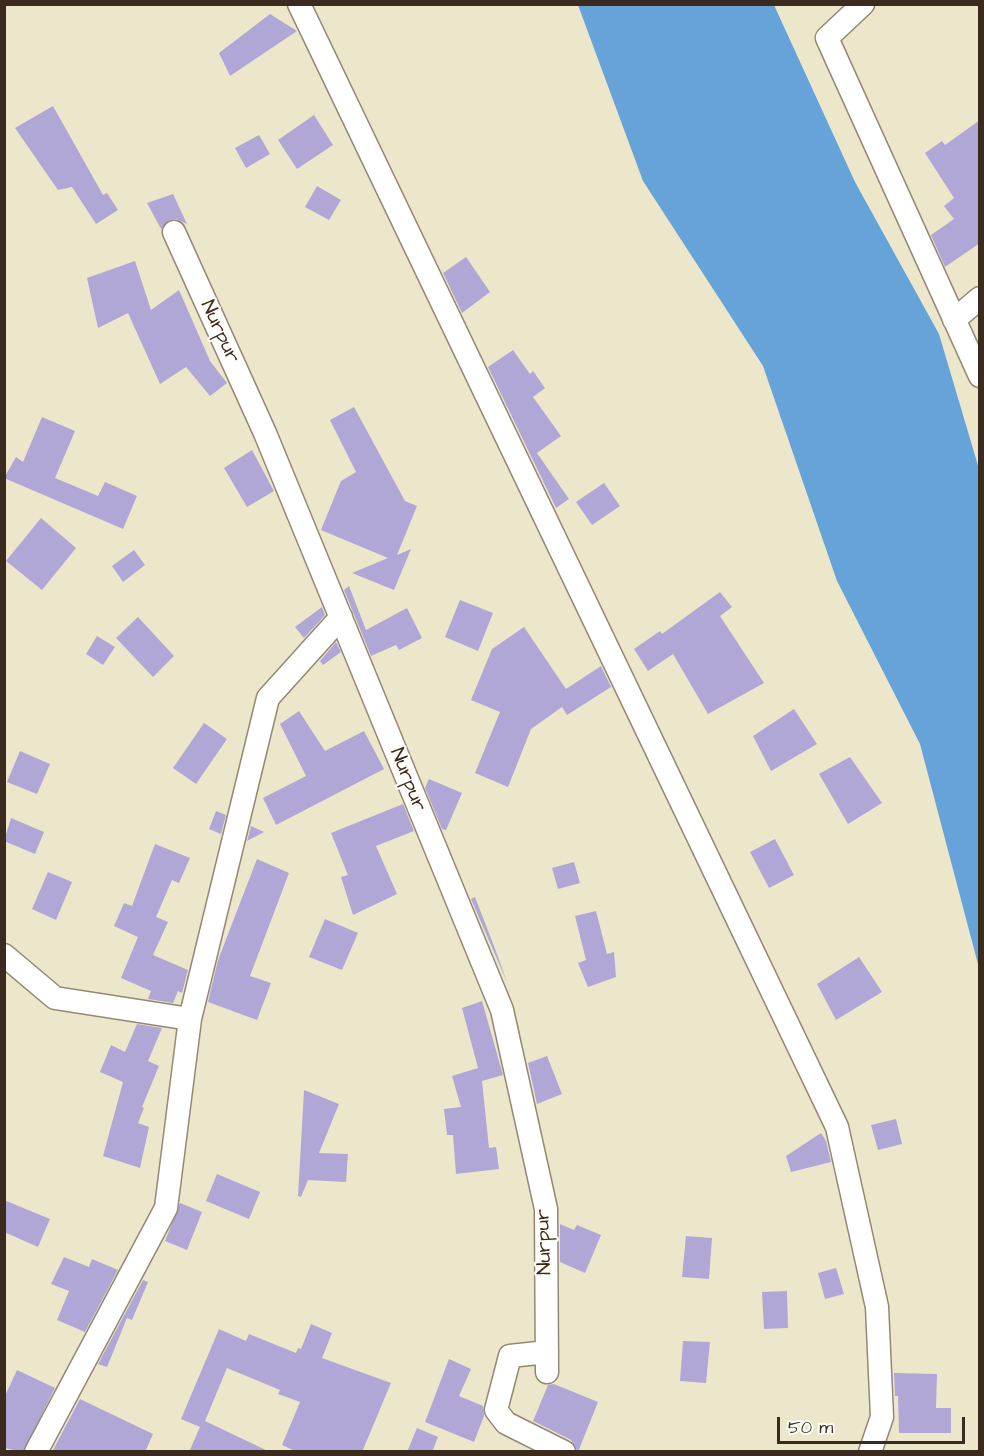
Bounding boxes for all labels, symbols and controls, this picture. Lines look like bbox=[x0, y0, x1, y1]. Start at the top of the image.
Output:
street label: Nurpur bbox=[194, 297, 244, 367]
street label: Nurpur bbox=[384, 745, 430, 815]
street label: Nurpur bbox=[532, 1209, 558, 1275]
scale bar bbox=[780, 1405, 968, 1443]
text: 50 m bbox=[788, 1415, 833, 1440]

